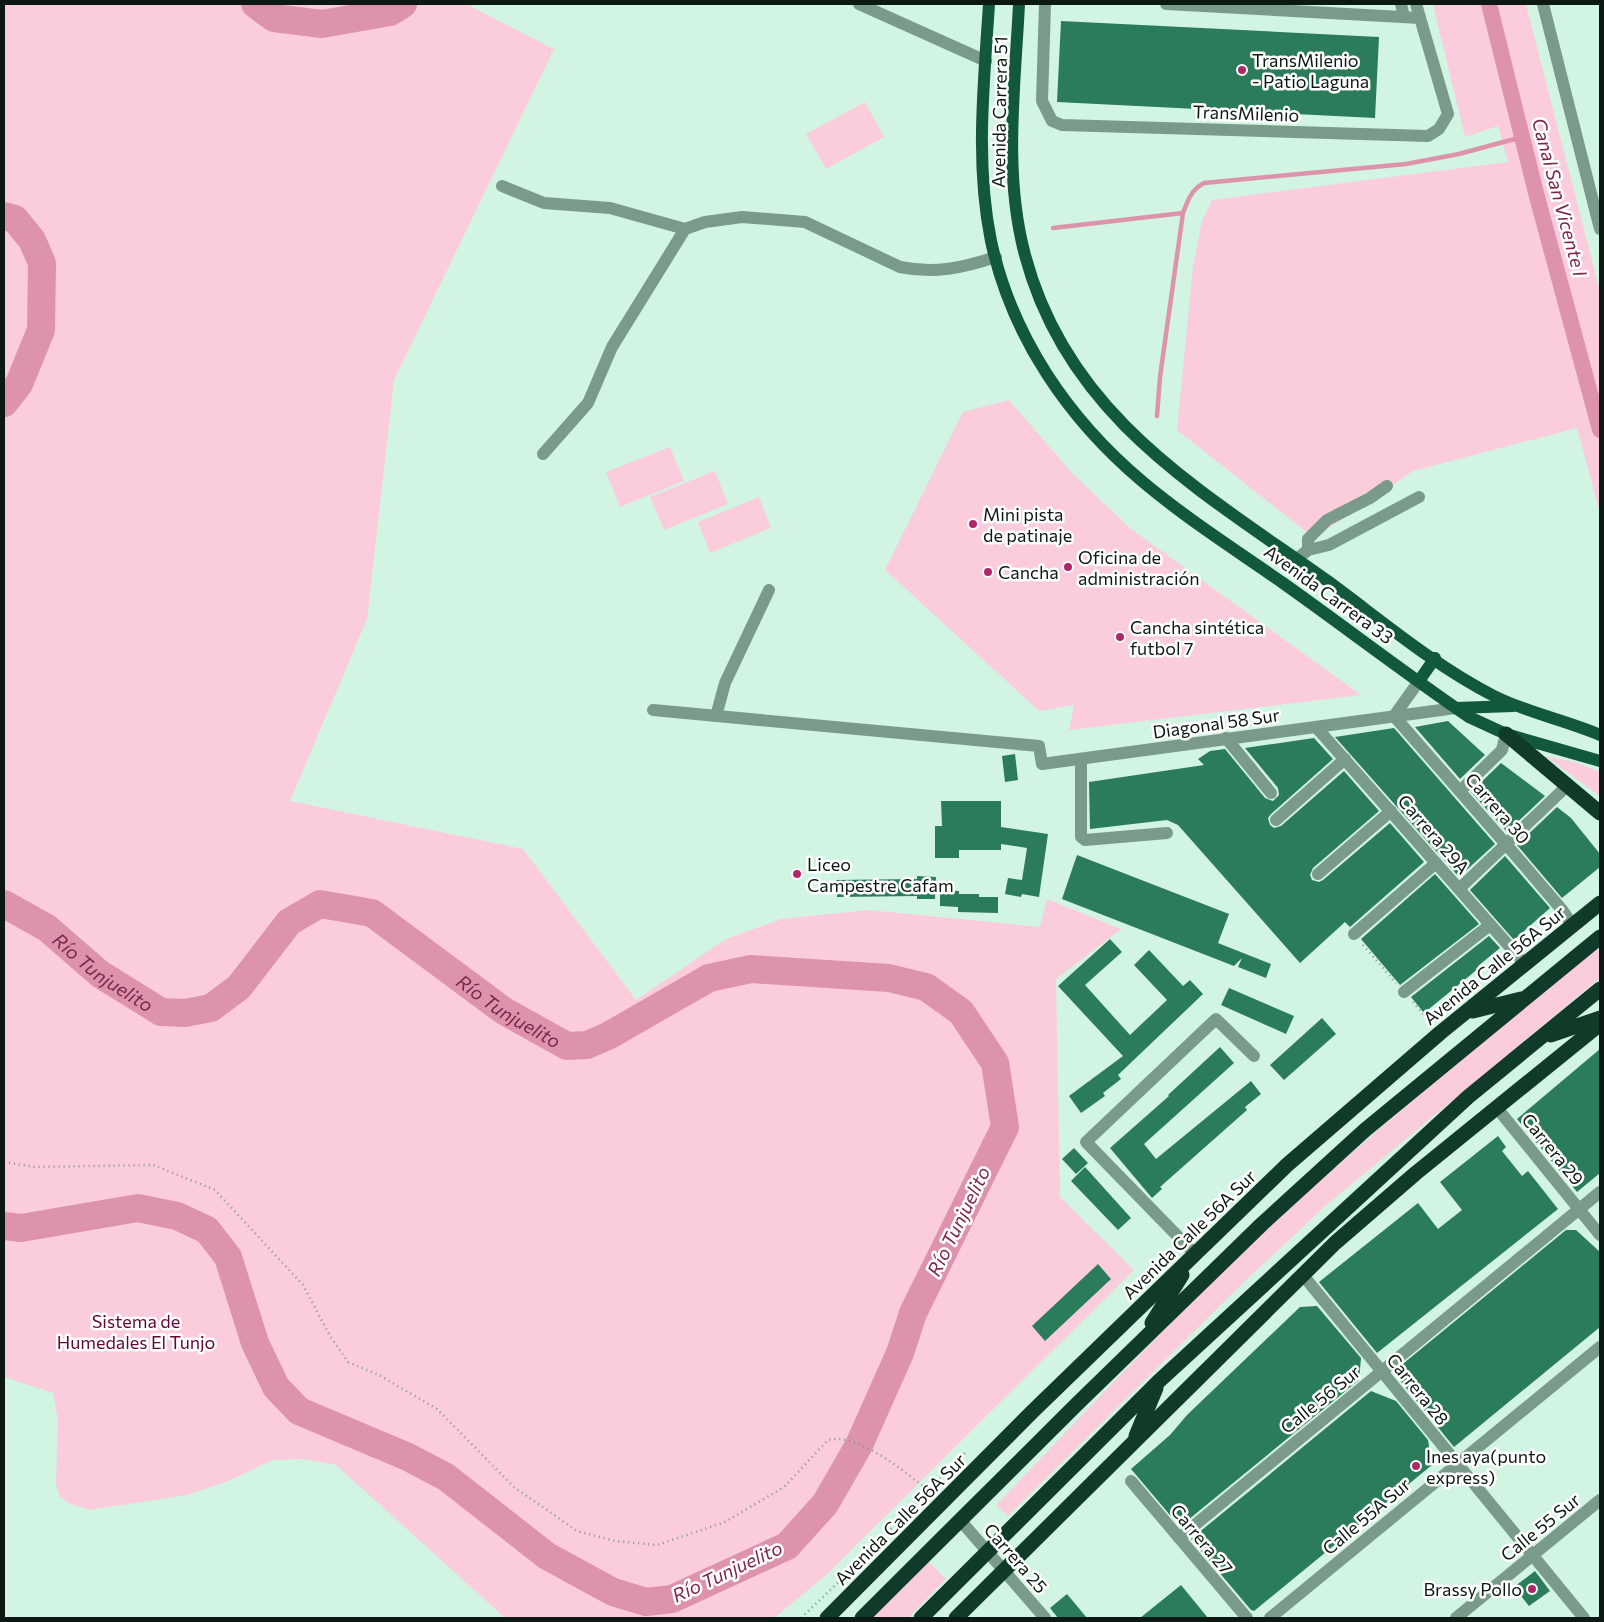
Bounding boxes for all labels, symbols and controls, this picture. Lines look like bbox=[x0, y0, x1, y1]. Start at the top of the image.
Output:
street label: Avenida Carrera 51 bbox=[987, 36, 1011, 188]
place label: TransMilenio - Patio Laguna bbox=[1252, 49, 1369, 92]
marker: TransMilenio - Patio Laguna bbox=[1236, 64, 1248, 76]
street label: TransMilenio bbox=[1192, 100, 1300, 126]
water label: Canal San Vicente I bbox=[1528, 115, 1592, 279]
place label: Mini pista de patinaje bbox=[983, 503, 1072, 546]
marker: Mini pista de patinaje bbox=[967, 518, 979, 530]
street label: Avenida Carrera 33 bbox=[1260, 540, 1398, 648]
place label: Oficina de administración bbox=[1078, 546, 1200, 589]
place label: Cancha bbox=[998, 561, 1059, 583]
marker: Oficina de administración bbox=[1062, 561, 1074, 573]
marker: Cancha bbox=[982, 566, 994, 578]
place label: Cancha sintética futbol 7 bbox=[1130, 616, 1264, 659]
marker: Cancha sintética futbol 7 bbox=[1114, 631, 1126, 643]
street label: Diagonal 58 Sur bbox=[1151, 703, 1281, 743]
street label: Carrera 30 bbox=[1461, 768, 1535, 848]
street label: Carrera 29A bbox=[1394, 790, 1474, 878]
place label: Liceo Campestre Cafam bbox=[807, 853, 954, 896]
marker: Liceo Campestre Cafam bbox=[791, 868, 803, 880]
street label: Avenida Calle 56A Sur bbox=[1418, 901, 1570, 1029]
water label: Río Tunjuelito bbox=[49, 927, 158, 1016]
water label: Río Tunjuelito bbox=[453, 969, 565, 1052]
street label: Carrera 29 bbox=[1517, 1109, 1589, 1189]
water label: Río Tunjuelito bbox=[922, 1163, 994, 1279]
street label: Avenida Calle 56A Sur bbox=[1118, 1165, 1260, 1303]
park label: Sistema de Humedales El Tunjo bbox=[57, 1310, 215, 1353]
street label: Carrera 28 bbox=[1382, 1349, 1454, 1429]
street label: Calle 56 Sur bbox=[1276, 1360, 1364, 1438]
place label: Ines aya(punto express) bbox=[1426, 1445, 1546, 1488]
street label: Avenida Calle 56A Sur bbox=[830, 1449, 970, 1589]
marker: Ines aya(punto express) bbox=[1410, 1460, 1422, 1472]
street label: Calle 55A Sur bbox=[1318, 1473, 1414, 1559]
street label: Calle 55 Sur bbox=[1496, 1488, 1584, 1566]
street label: Carrera 27 bbox=[1166, 1500, 1238, 1578]
street label: Carrera 25 bbox=[980, 1519, 1052, 1597]
water label: Río Tunjuelito bbox=[668, 1535, 786, 1607]
place label: Brassy Pollo bbox=[1423, 1578, 1522, 1600]
marker: Brassy Pollo bbox=[1526, 1583, 1538, 1595]

